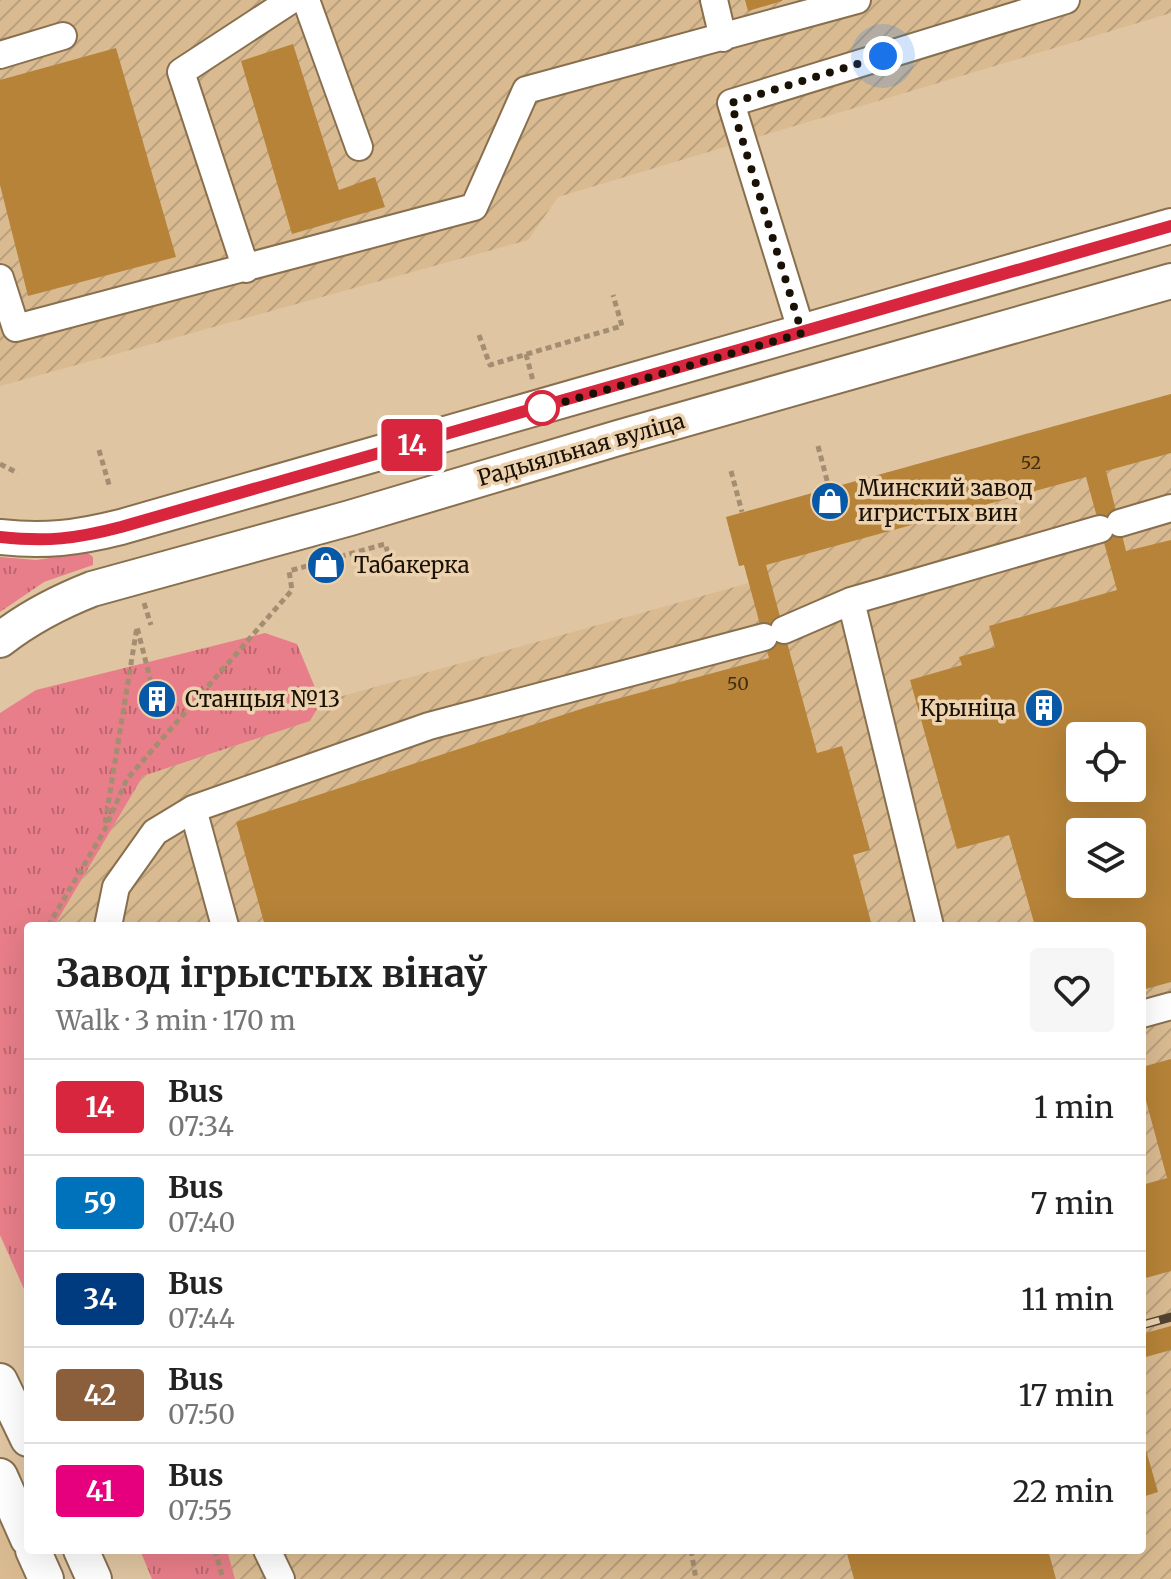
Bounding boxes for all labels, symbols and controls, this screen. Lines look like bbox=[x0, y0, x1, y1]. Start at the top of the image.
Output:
your location bbox=[863, 36, 903, 76]
unlabelled marker bbox=[525, 391, 559, 425]
street label: Радыяльная вуліца bbox=[474, 406, 688, 492]
line badge: 14 bbox=[376, 419, 448, 471]
text: 14 bbox=[397, 427, 427, 463]
house number: 52 bbox=[1021, 451, 1041, 474]
place label: Минский завод игристых вин bbox=[858, 474, 1033, 527]
shop icon: Минский завод игристых вин bbox=[809, 480, 851, 522]
shop icon: Табакерка bbox=[305, 544, 347, 586]
place label: Табакерка bbox=[354, 551, 470, 579]
house number: 50 bbox=[727, 672, 749, 695]
building icon: Станцыя №13 bbox=[136, 678, 178, 720]
place label: Станцыя №13 bbox=[185, 685, 340, 713]
building icon: Крыніца bbox=[1023, 687, 1065, 729]
place label: Крыніца bbox=[920, 694, 1016, 722]
map controls bbox=[1066, 722, 1146, 898]
button: locate bbox=[1066, 722, 1146, 802]
button: layers bbox=[1066, 818, 1146, 898]
button: heart bbox=[1030, 948, 1114, 1032]
text: Завод ігрыстых вінаў bbox=[56, 950, 487, 997]
text: Walk · 3 min · 170 m bbox=[56, 1004, 296, 1037]
text: Bus bbox=[168, 1072, 224, 1110]
text: 1 min bbox=[1034, 1088, 1114, 1126]
text: 14 bbox=[85, 1089, 115, 1125]
text: 07:34 bbox=[168, 1110, 234, 1143]
text: Bus bbox=[168, 1168, 224, 1206]
text: 7 min bbox=[1030, 1184, 1114, 1222]
text: 59 bbox=[84, 1185, 116, 1221]
text: 07:40 bbox=[168, 1206, 235, 1239]
text: Bus bbox=[168, 1264, 224, 1302]
text: 11 min bbox=[1021, 1280, 1114, 1318]
text: 34 bbox=[83, 1281, 117, 1317]
text: 07:44 bbox=[168, 1302, 235, 1335]
text: Bus bbox=[168, 1360, 224, 1398]
text: 17 min bbox=[1019, 1376, 1114, 1414]
text: 42 bbox=[83, 1377, 117, 1413]
text: 07:50 bbox=[168, 1398, 235, 1431]
text: Bus bbox=[168, 1456, 224, 1494]
text: 22 min bbox=[1012, 1472, 1114, 1510]
text: 41 bbox=[86, 1473, 114, 1509]
text: 07:55 bbox=[168, 1494, 232, 1527]

